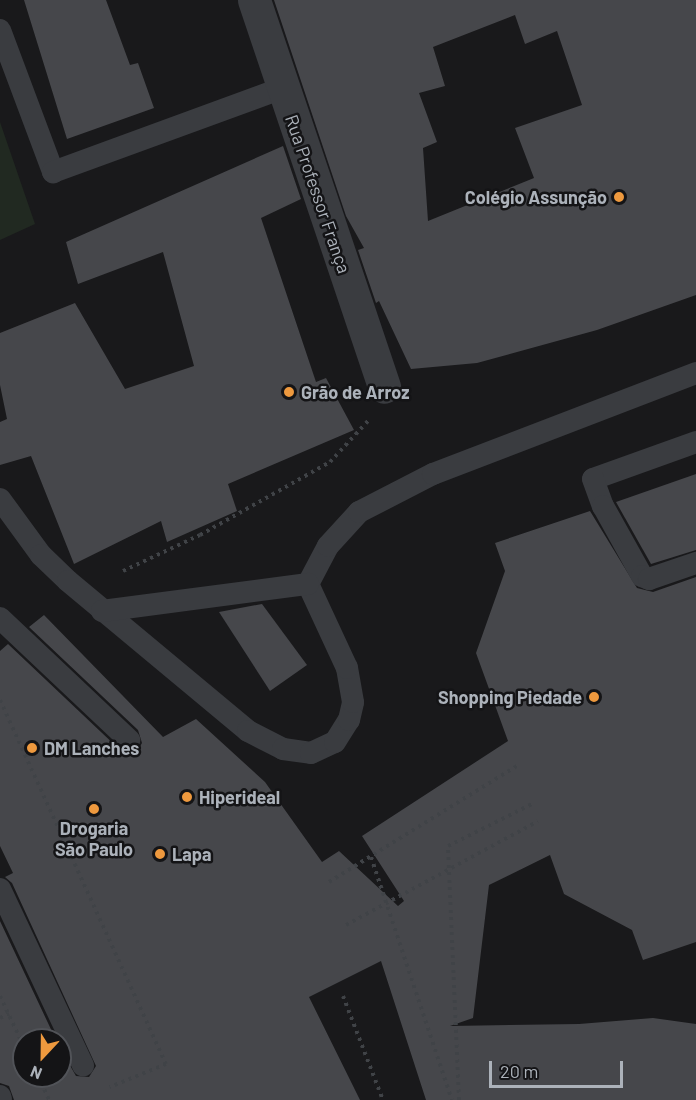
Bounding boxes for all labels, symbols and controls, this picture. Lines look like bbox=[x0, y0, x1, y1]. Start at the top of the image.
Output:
street label: Rua Professor França bbox=[281, 112, 355, 276]
place label: Colégio Assunção bbox=[465, 186, 607, 208]
marker: Colégio Assunção bbox=[612, 190, 626, 204]
place label: Grão de Arroz bbox=[301, 381, 409, 403]
marker: Grão de Arroz bbox=[282, 385, 296, 399]
place label: Shopping Piedade bbox=[438, 686, 582, 708]
marker: Shopping Piedade bbox=[587, 690, 601, 704]
place label: DM Lanches bbox=[44, 737, 139, 759]
marker: DM Lanches bbox=[25, 741, 39, 755]
place label: Hiperideal bbox=[199, 786, 280, 808]
marker: Hiperideal bbox=[180, 790, 194, 804]
marker: Drogaria São Paulo bbox=[87, 802, 101, 816]
place label: Drogaria São Paulo bbox=[55, 818, 133, 860]
place label: Lapa bbox=[172, 843, 212, 865]
marker: Lapa bbox=[153, 847, 167, 861]
north arrow bbox=[12, 1028, 72, 1088]
scale bar bbox=[492, 1049, 626, 1087]
text: 20 m bbox=[500, 1060, 538, 1082]
text: N bbox=[27, 1063, 44, 1084]

